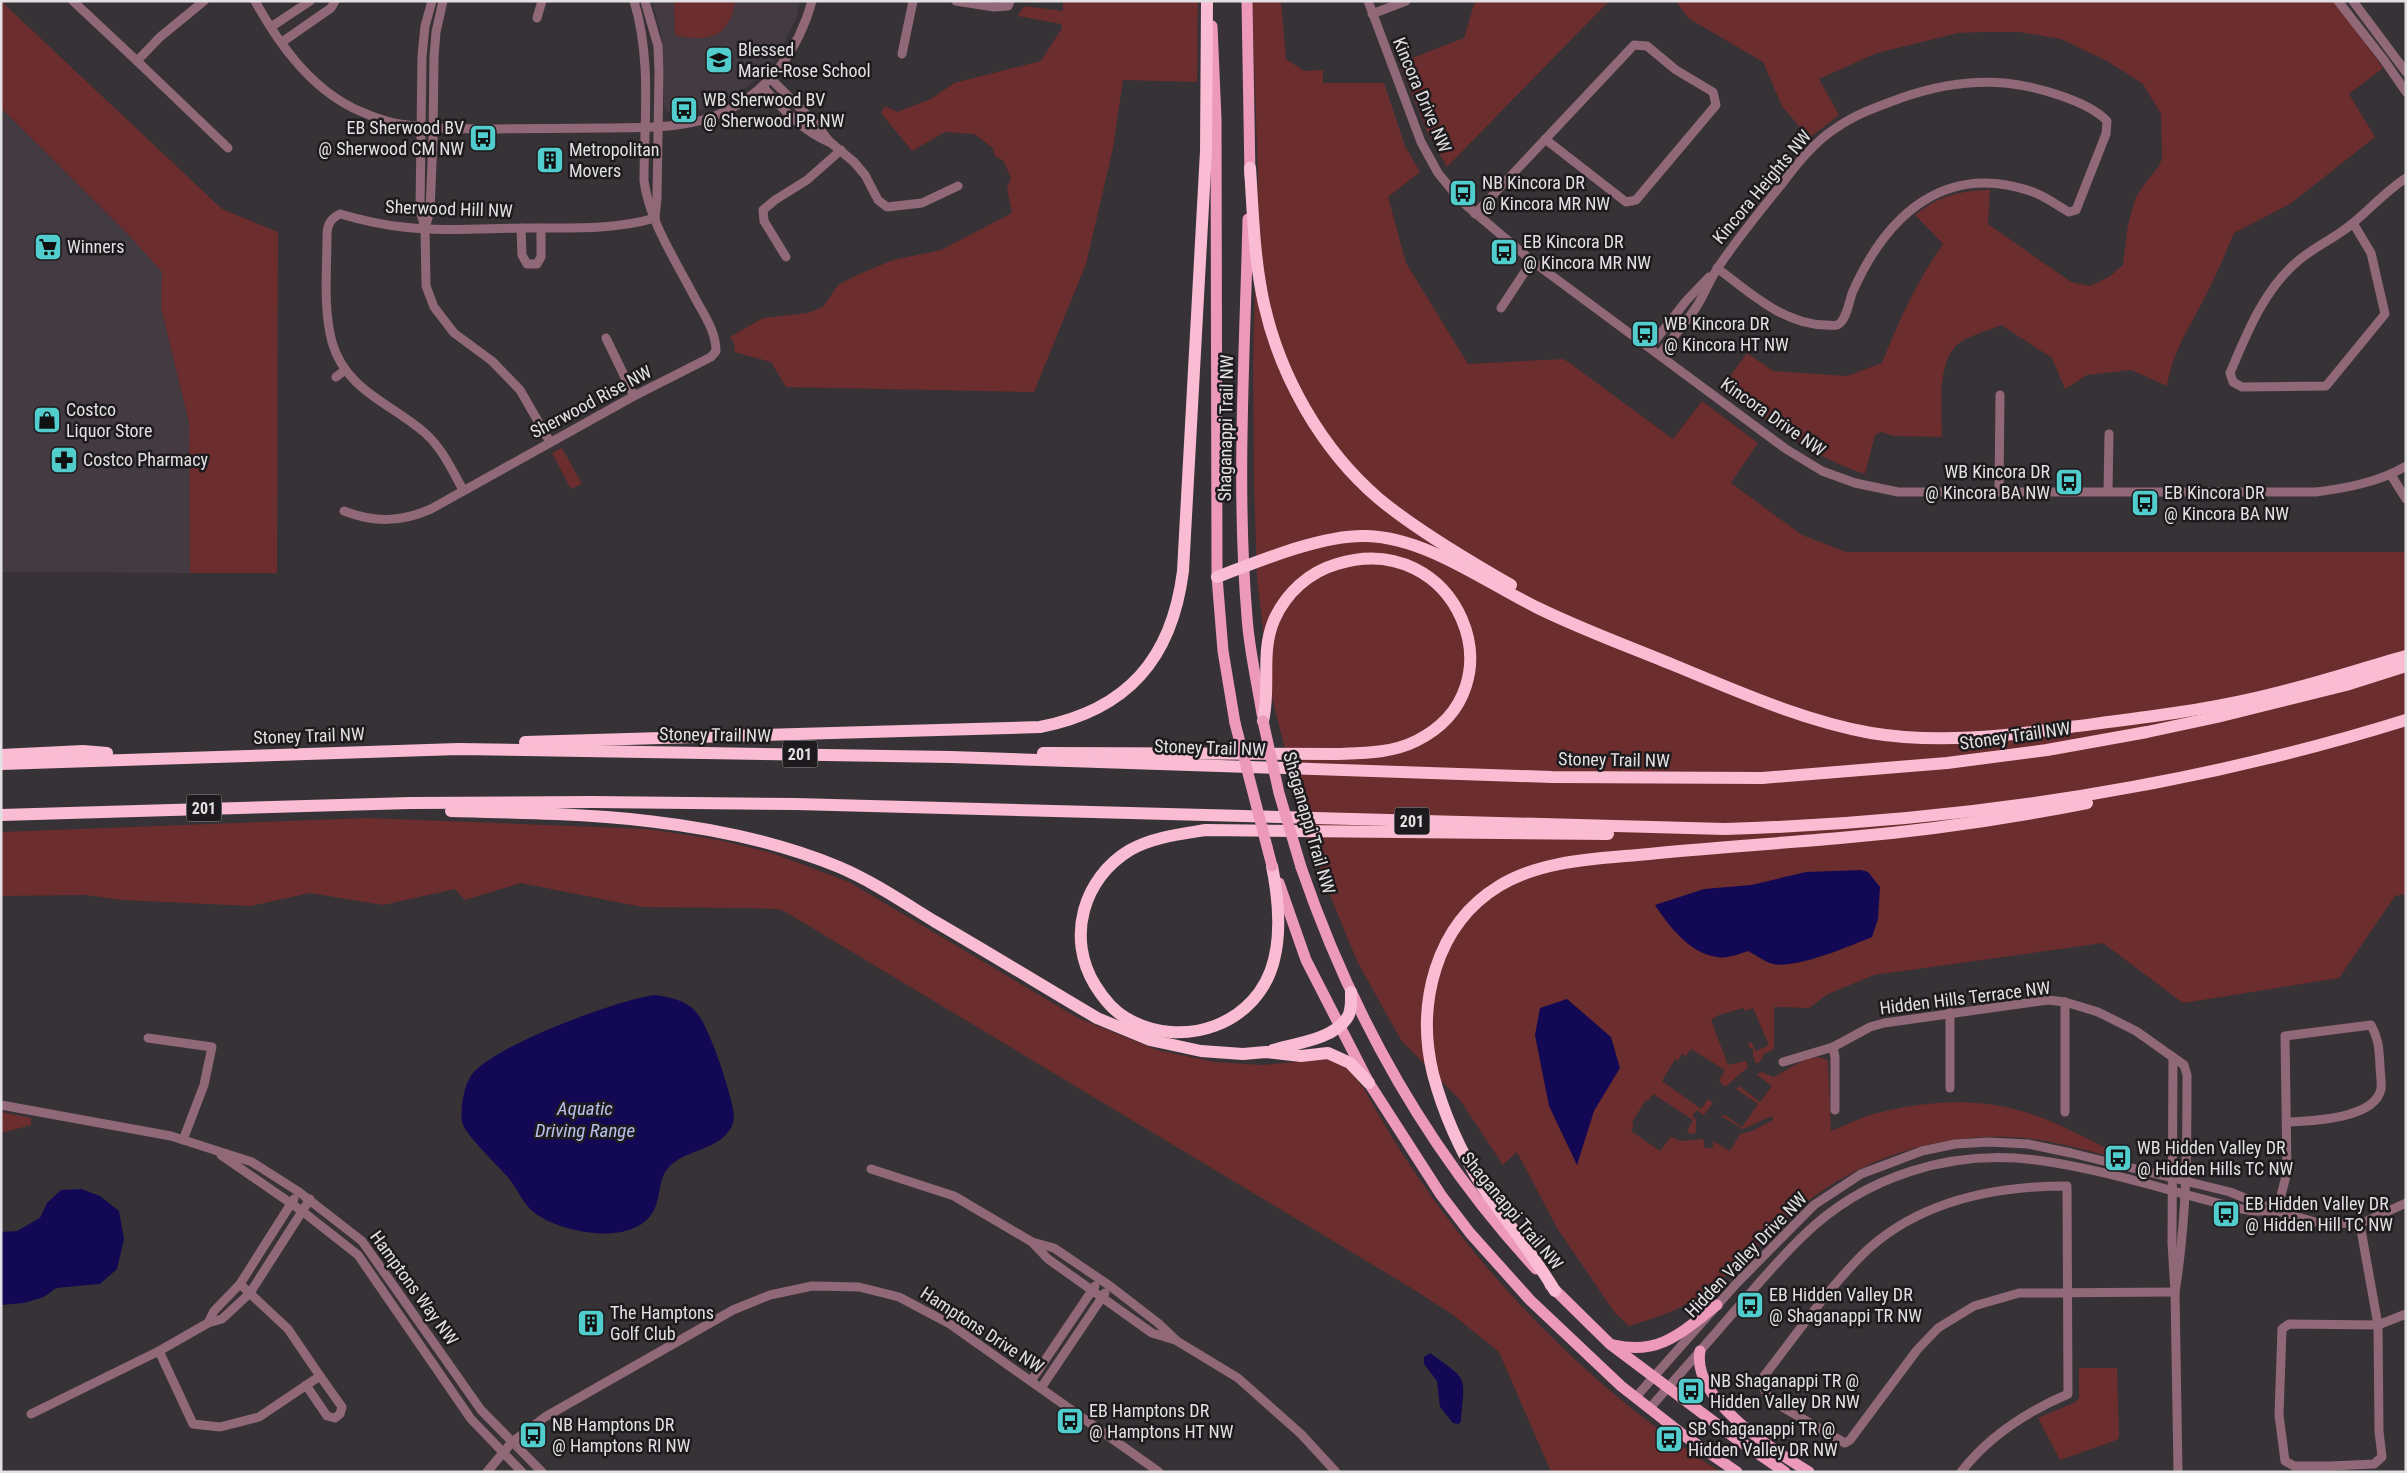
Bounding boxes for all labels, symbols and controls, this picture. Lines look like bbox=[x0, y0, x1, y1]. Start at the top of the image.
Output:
street label: Kincora Drive NW bbox=[1389, 34, 1456, 156]
place label: Blessed Marie-Rose School bbox=[738, 39, 871, 81]
school or university icon: Blessed Marie-Rose School bbox=[704, 45, 734, 75]
place label: WB Sherwood BV @ Sherwood PR NW bbox=[703, 89, 845, 131]
bus stop icon: WB Sherwood BV @ Sherwood PR NW bbox=[669, 95, 699, 125]
place label: EB Sherwood BV @ Sherwood CM NW bbox=[318, 117, 464, 159]
bus stop icon: EB Sherwood BV @ Sherwood CM NW bbox=[468, 123, 498, 153]
street label: Kincora Heights NW bbox=[1708, 125, 1815, 248]
place label: Metropolitan Movers bbox=[569, 139, 660, 181]
building icon: Metropolitan Movers bbox=[535, 145, 565, 175]
place label: NB Kincora DR @ Kincora MR NW bbox=[1482, 172, 1610, 214]
bus stop icon: NB Kincora DR @ Kincora MR NW bbox=[1448, 178, 1478, 208]
street label: Sherwood Hill NW bbox=[385, 196, 513, 221]
place label: EB Kincora DR @ Kincora MR NW bbox=[1523, 231, 1651, 273]
supermarket icon: Winners bbox=[33, 232, 63, 262]
place label: Winners bbox=[67, 236, 124, 257]
bus stop icon: EB Kincora DR @ Kincora MR NW bbox=[1489, 237, 1519, 267]
place label: WB Kincora DR @ Kincora HT NW bbox=[1664, 313, 1789, 355]
bus stop icon: WB Kincora DR @ Kincora HT NW bbox=[1630, 319, 1660, 349]
street label: Shaganappi Trail NW bbox=[1214, 354, 1237, 502]
street label: Sherwood Rise NW bbox=[527, 361, 655, 442]
street label: Kincora Drive NW bbox=[1717, 373, 1830, 461]
place label: Costco Liquor Store bbox=[66, 399, 152, 441]
shop icon: Costco Liquor Store bbox=[32, 405, 62, 435]
pharmacy icon: Costco Pharmacy bbox=[49, 445, 79, 475]
place label: Costco Pharmacy bbox=[83, 449, 209, 470]
place label: WB Kincora DR @ Kincora BA NW bbox=[1925, 461, 2050, 503]
bus stop icon: WB Kincora DR @ Kincora BA NW bbox=[2054, 467, 2084, 497]
place label: EB Kincora DR @ Kincora BA NW bbox=[2164, 482, 2289, 524]
bus stop icon: EB Kincora DR @ Kincora BA NW bbox=[2130, 488, 2160, 518]
street label: Stoney Trail NW bbox=[1958, 717, 2072, 754]
street label: Stoney Trail NW bbox=[253, 723, 365, 748]
street label: Stoney Trail NW bbox=[659, 723, 771, 746]
street label: Stoney Trail NW bbox=[1154, 735, 1266, 760]
road number: 201 bbox=[782, 741, 818, 768]
street label: Stoney Trail NW bbox=[1558, 748, 1670, 771]
street label: Shaganappi Trail NW bbox=[1279, 749, 1340, 897]
road number: 201 bbox=[186, 794, 222, 821]
road number: 201 bbox=[1394, 808, 1430, 834]
street label: Hidden Hills Terrace NW bbox=[1878, 977, 2052, 1018]
water label: Aquatic Driving Range bbox=[535, 1097, 635, 1142]
place label: WB Hidden Valley DR @ Hidden Hills TC NW bbox=[2137, 1137, 2294, 1179]
bus stop icon: WB Hidden Valley DR @ Hidden Hills TC NW bbox=[2103, 1143, 2133, 1173]
street label: Shaganappi Trail NW bbox=[1457, 1148, 1568, 1274]
street label: Hidden Valley Drive NW bbox=[1680, 1187, 1811, 1322]
place label: EB Hidden Valley DR @ Hidden Hill TC NW bbox=[2245, 1193, 2393, 1235]
bus stop icon: EB Hidden Valley DR @ Hidden Hill TC NW bbox=[2211, 1199, 2241, 1229]
street label: Hamptons Way NW bbox=[366, 1227, 463, 1349]
street label: Hamptons Drive NW bbox=[917, 1282, 1048, 1377]
place label: EB Hidden Valley DR @ Shaganappi TR NW bbox=[1769, 1284, 1922, 1326]
bus stop icon: EB Hidden Valley DR @ Shaganappi TR NW bbox=[1735, 1290, 1765, 1320]
place label: The Hamptons Golf Club bbox=[610, 1302, 714, 1344]
building icon: The Hamptons Golf Club bbox=[576, 1308, 606, 1338]
place label: NB Shaganappi TR @ Hidden Valley DR NW bbox=[1710, 1370, 1860, 1412]
bus stop icon: NB Shaganappi TR @ Hidden Valley DR NW bbox=[1676, 1376, 1706, 1406]
place label: EB Hamptons DR @ Hamptons HT NW bbox=[1089, 1400, 1234, 1442]
bus stop icon: EB Hamptons DR @ Hamptons HT NW bbox=[1055, 1406, 1085, 1436]
place label: NB Hamptons DR @ Hamptons RI NW bbox=[552, 1414, 691, 1456]
place label: SB Shaganappi TR @ Hidden Valley DR NW bbox=[1688, 1418, 1838, 1460]
bus stop icon: NB Hamptons DR @ Hamptons RI NW bbox=[518, 1420, 548, 1450]
bus stop icon: SB Shaganappi TR @ Hidden Valley DR NW bbox=[1654, 1424, 1684, 1454]

